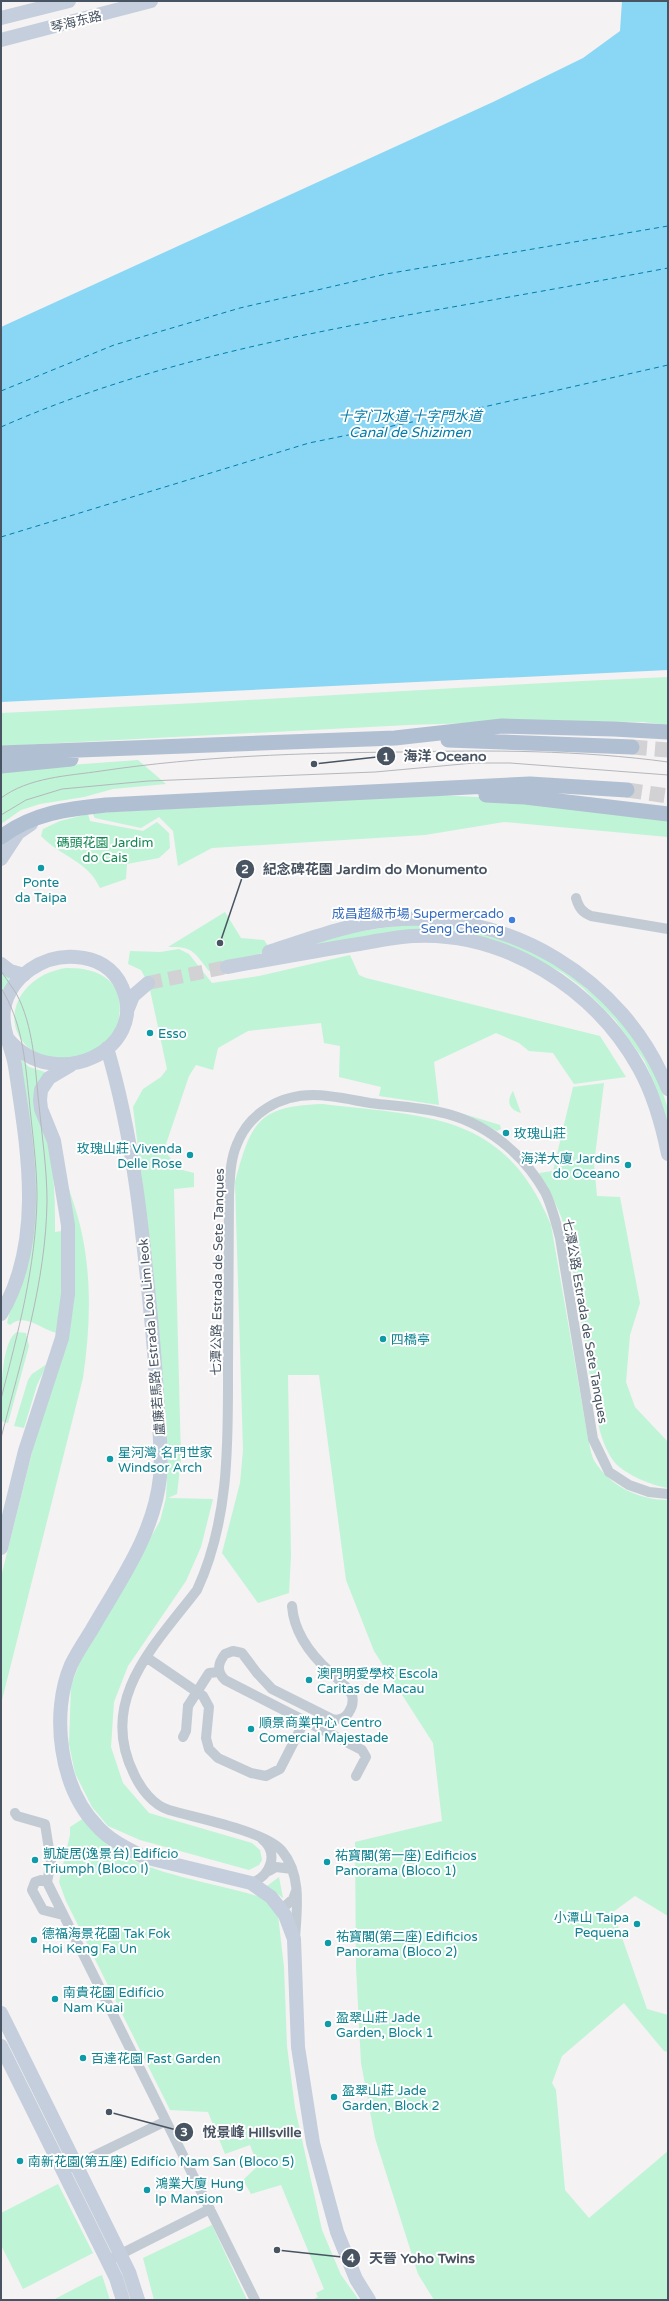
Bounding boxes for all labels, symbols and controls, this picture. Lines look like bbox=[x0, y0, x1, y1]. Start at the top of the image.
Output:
street label: 琴海东路 bbox=[49, 8, 103, 36]
water label: 十字门水道 十字門水道 Canal de Shizimen bbox=[338, 408, 484, 441]
callout: 海洋 Oceano bbox=[376, 743, 494, 769]
text: 海洋 Oceano bbox=[404, 748, 487, 765]
text: 1 bbox=[382, 750, 390, 764]
park label: 碼頭花園 Jardim do Cais bbox=[57, 835, 153, 866]
callout: 紀念碑花園 Jardim do Monumento bbox=[235, 856, 495, 882]
text: 紀念碑花園 Jardim do Monumento bbox=[263, 861, 488, 878]
text: 2 bbox=[241, 862, 249, 876]
marker: Ponte da Taipa bbox=[36, 863, 46, 873]
place label: Ponte da Taipa bbox=[15, 875, 67, 906]
place label: 成昌超級市場 Supermercado Seng Cheong bbox=[332, 906, 504, 937]
marker: 成昌超級市場 Supermercado Seng Cheong bbox=[507, 915, 517, 925]
place label: Esso bbox=[158, 1026, 187, 1042]
marker: Esso bbox=[145, 1028, 155, 1038]
place label: 玫瑰山莊 bbox=[514, 1126, 566, 1142]
marker: 玫瑰山莊 bbox=[501, 1128, 511, 1138]
place label: 玫瑰山莊 Vivenda Delle Rose bbox=[77, 1141, 182, 1172]
marker: 玫瑰山莊 Vivenda Delle Rose bbox=[185, 1150, 195, 1160]
place label: 海洋大廈 Jardins do Oceano bbox=[521, 1151, 620, 1182]
marker: 海洋大廈 Jardins do Oceano bbox=[623, 1160, 633, 1170]
street label: 七潭公路 Estrada de Sete Tanques bbox=[208, 1168, 228, 1376]
street label: 七潭公路 Estrada de Sete Tanques bbox=[559, 1218, 611, 1425]
street label: 盧廉若馬路 Estrada Lou Lim Ieok bbox=[135, 1238, 169, 1436]
place label: 四橋亭 bbox=[391, 1332, 430, 1348]
marker: 四橋亭 bbox=[378, 1334, 388, 1344]
place label: 星河灣 名門世家 Windsor Arch bbox=[118, 1445, 212, 1476]
marker: 星河灣 名門世家 Windsor Arch bbox=[105, 1454, 115, 1464]
place label: 澳門明愛學校 Escola Caritas de Macau bbox=[317, 1666, 438, 1697]
marker: 澳門明愛學校 Escola Caritas de Macau bbox=[304, 1675, 314, 1685]
place label: 順景商業中心 Centro Comercial Majestade bbox=[259, 1715, 388, 1746]
marker: 順景商業中心 Centro Comercial Majestade bbox=[246, 1724, 256, 1734]
place label: 凱旋居(逸景台) Edifício Triumph (Bloco I) bbox=[43, 1846, 178, 1877]
place label: 祐寶閣(第一座) Edificios Panorama (Bloco 1) bbox=[335, 1848, 477, 1879]
marker: 凱旋居(逸景台) Edifício Triumph (Bloco I) bbox=[30, 1855, 40, 1865]
marker: 祐寶閣(第一座) Edificios Panorama (Bloco 1) bbox=[322, 1857, 332, 1867]
place label: 小潭山 Taipa Pequena bbox=[554, 1910, 629, 1941]
marker: 小潭山 Taipa Pequena bbox=[632, 1919, 642, 1929]
place label: 德福海景花園 Tak Fok Hoi Keng Fa Un bbox=[42, 1926, 170, 1957]
place label: 祐寶閣(第二座) Edificios Panorama (Bloco 2) bbox=[336, 1929, 478, 1960]
marker: 德福海景花園 Tak Fok Hoi Keng Fa Un bbox=[29, 1935, 39, 1945]
marker: 祐寶閣(第二座) Edificios Panorama (Bloco 2) bbox=[323, 1938, 333, 1948]
place label: 南貴花園 Edifício Nam Kuai bbox=[63, 1985, 164, 2016]
marker: 南貴花園 Edifício Nam Kuai bbox=[50, 1994, 60, 2004]
place label: 盈翠山莊 Jade Garden, Block 1 bbox=[336, 2010, 434, 2041]
marker: 盈翠山莊 Jade Garden, Block 1 bbox=[323, 2019, 333, 2029]
place label: 百達花園 Fast Garden bbox=[91, 2051, 221, 2067]
marker: 百達花園 Fast Garden bbox=[78, 2053, 88, 2063]
place label: 盈翠山莊 Jade Garden, Block 2 bbox=[342, 2083, 440, 2114]
marker: 盈翠山莊 Jade Garden, Block 2 bbox=[329, 2092, 339, 2102]
callout: 悅景峰 Hillsville bbox=[174, 2119, 309, 2145]
text: 悅景峰 Hillsville bbox=[203, 2124, 302, 2141]
text: 3 bbox=[180, 2125, 188, 2139]
place label: 南新花園(第五座) Edifício Nam San (Bloco 5) bbox=[28, 2154, 294, 2170]
marker: 南新花園(第五座) Edifício Nam San (Bloco 5) bbox=[15, 2156, 25, 2166]
place label: 鴻業大廈 Hung Ip Mansion bbox=[155, 2176, 244, 2207]
marker: 鴻業大廈 Hung Ip Mansion bbox=[142, 2185, 152, 2195]
callout: 天晉 Yoho Twins bbox=[341, 2245, 483, 2271]
text: 天晉 Yoho Twins bbox=[369, 2250, 475, 2267]
text: 4 bbox=[347, 2251, 355, 2265]

